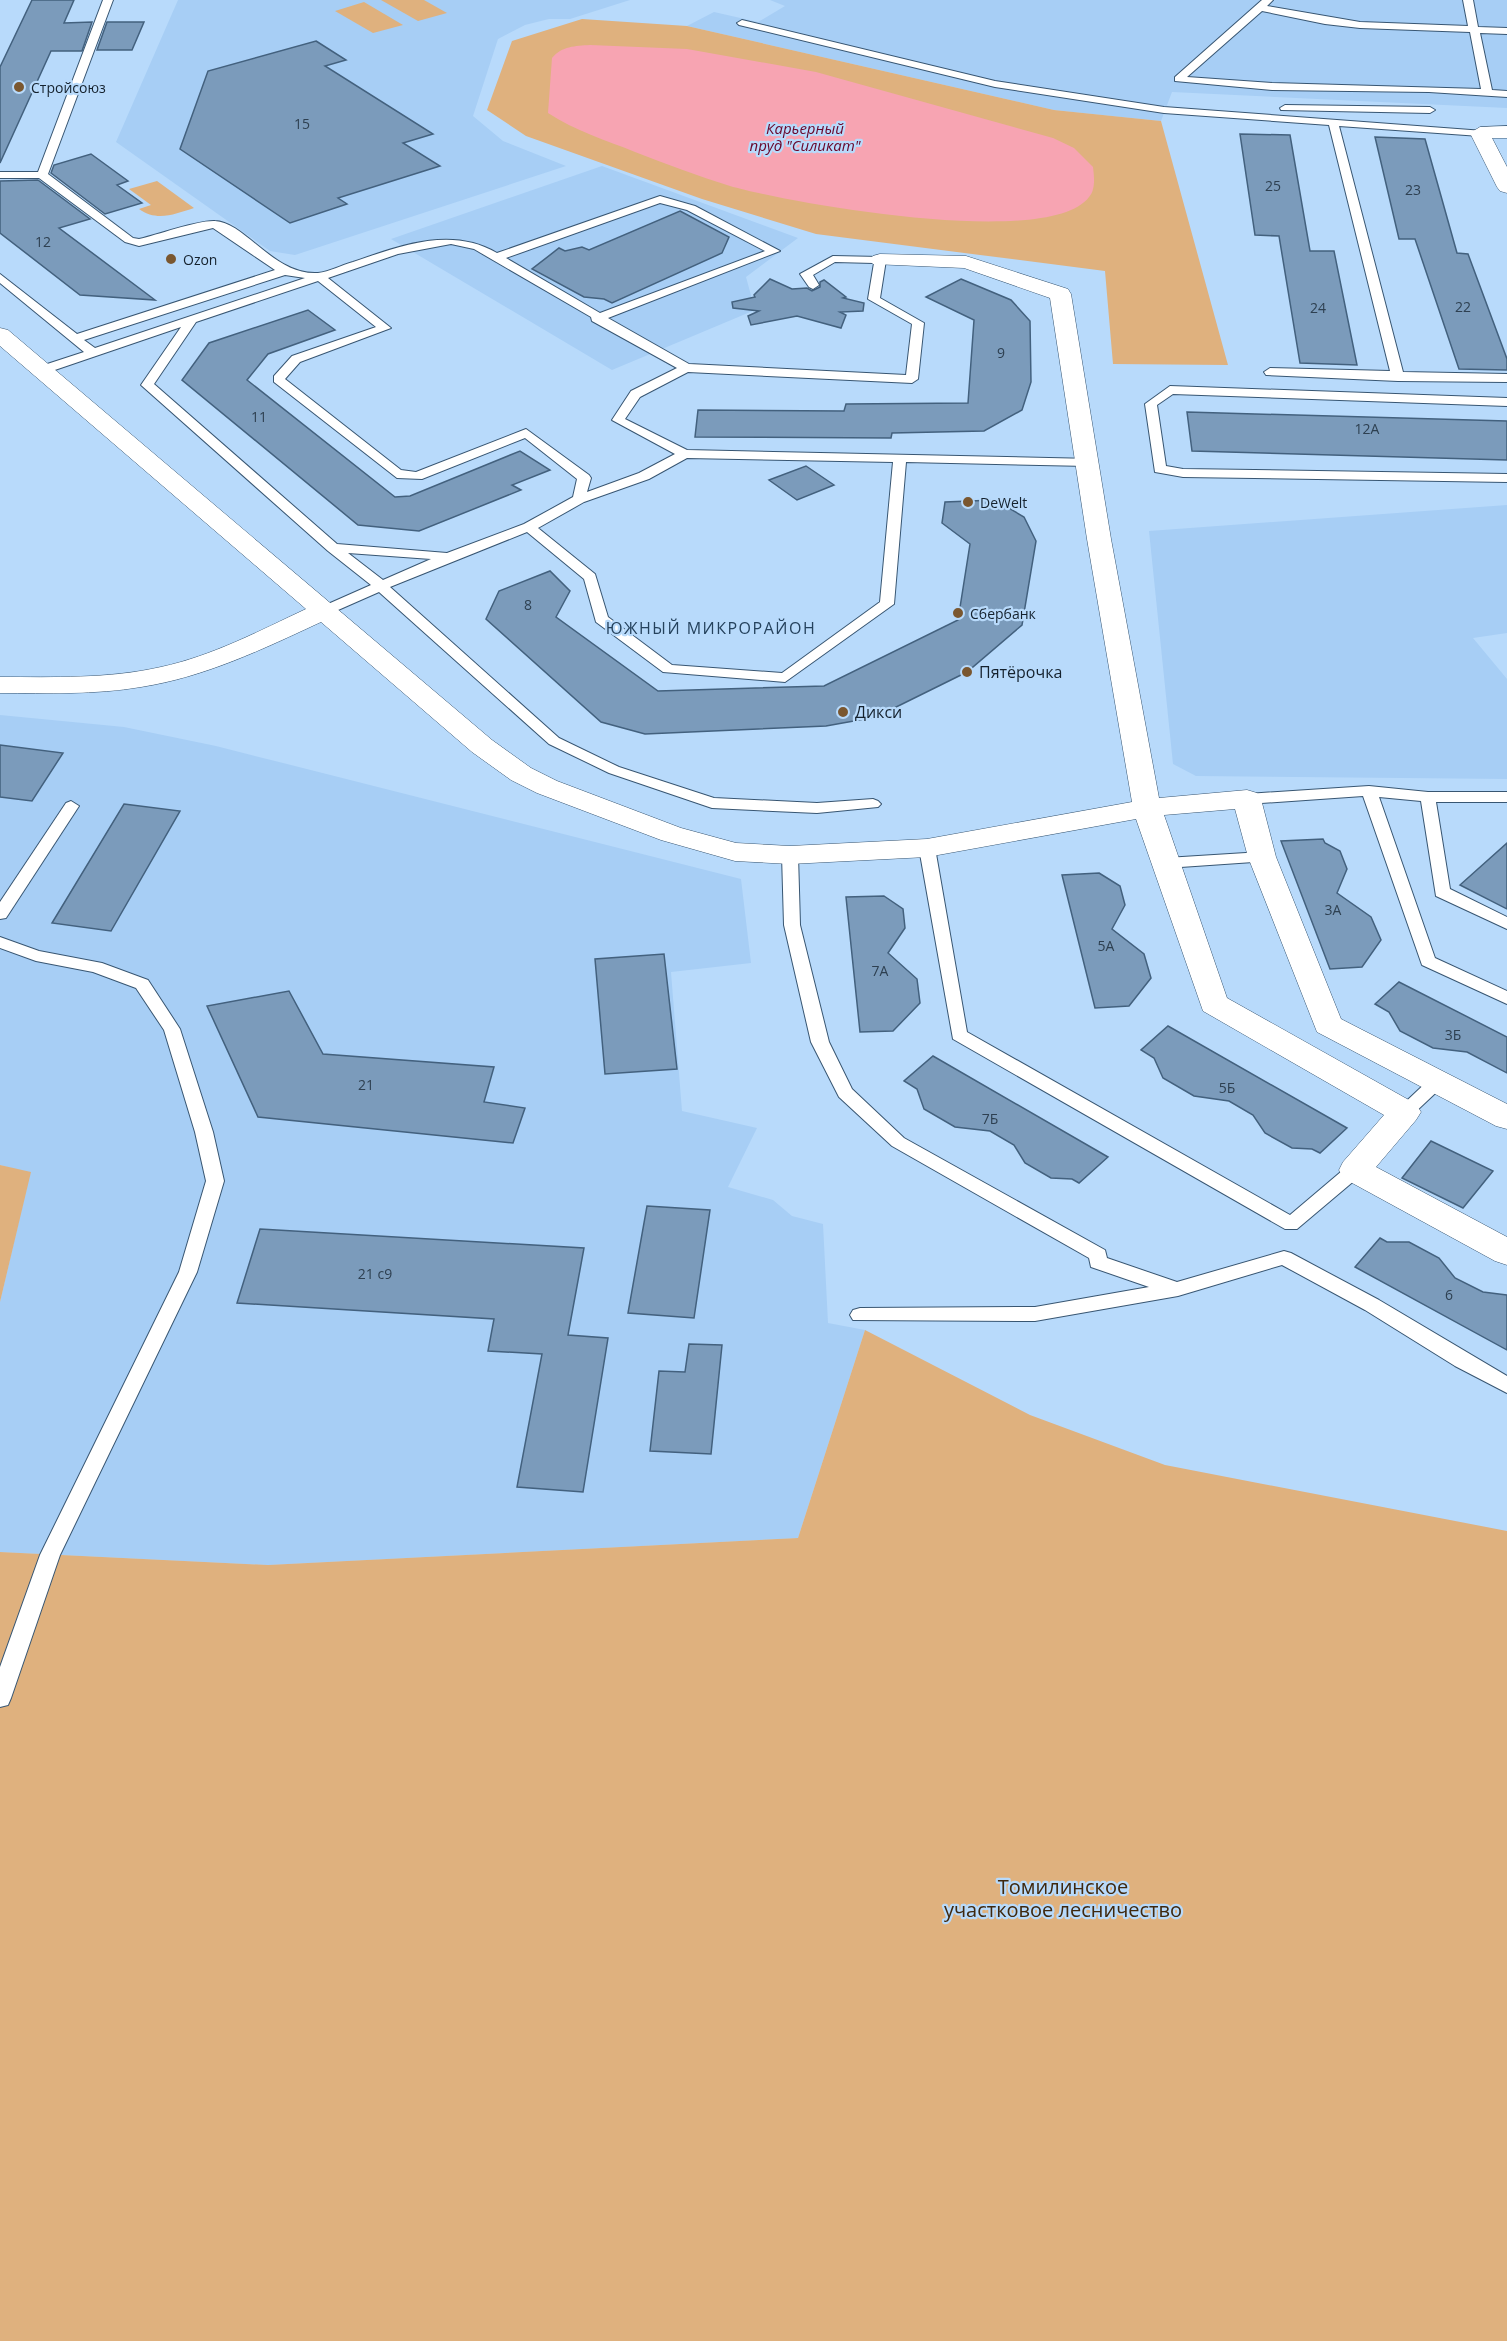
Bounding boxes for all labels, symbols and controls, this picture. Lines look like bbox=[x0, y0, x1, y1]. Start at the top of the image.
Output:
place label: Стройсоюз bbox=[31, 78, 106, 97]
marker: Стройсоюз bbox=[12, 80, 26, 94]
house number: 15 bbox=[294, 114, 310, 133]
water label: Карьерный пруд "Силикат" bbox=[750, 118, 862, 155]
house number: 25 bbox=[1265, 176, 1281, 195]
house number: 23 bbox=[1405, 180, 1421, 199]
house number: 12 bbox=[35, 232, 51, 251]
place label: Ozon bbox=[183, 250, 217, 269]
marker: Ozon bbox=[164, 252, 178, 266]
house number: 22 bbox=[1455, 297, 1471, 316]
house number: 24 bbox=[1310, 298, 1326, 317]
house number: 9 bbox=[997, 343, 1005, 362]
house number: 11 bbox=[251, 407, 267, 426]
house number: 12А bbox=[1355, 419, 1380, 438]
place label: DeWelt bbox=[980, 493, 1027, 512]
marker: DeWelt bbox=[961, 495, 975, 509]
house number: 8 bbox=[524, 595, 532, 614]
place label: Сбербанк bbox=[970, 604, 1037, 623]
marker: Сбербанк bbox=[951, 606, 965, 620]
district label: ЮЖНЫЙ МИКРОРАЙОН bbox=[606, 617, 816, 639]
place label: Пятёрочка bbox=[979, 661, 1062, 683]
marker: Пятёрочка bbox=[960, 665, 974, 679]
place label: Дикси bbox=[855, 701, 902, 723]
marker: Дикси bbox=[836, 705, 850, 719]
house number: 3А bbox=[1325, 900, 1342, 919]
house number: 5А bbox=[1098, 936, 1115, 955]
house number: 7А bbox=[872, 961, 889, 980]
house number: 3Б bbox=[1445, 1025, 1461, 1044]
house number: 21 bbox=[358, 1075, 374, 1094]
house number: 5Б bbox=[1219, 1078, 1235, 1097]
house number: 7Б bbox=[982, 1109, 998, 1128]
house number: 21 с9 bbox=[358, 1264, 392, 1283]
house number: 6 bbox=[1445, 1285, 1453, 1304]
park label: Томилинское участковое лесничество bbox=[944, 1873, 1182, 1923]

